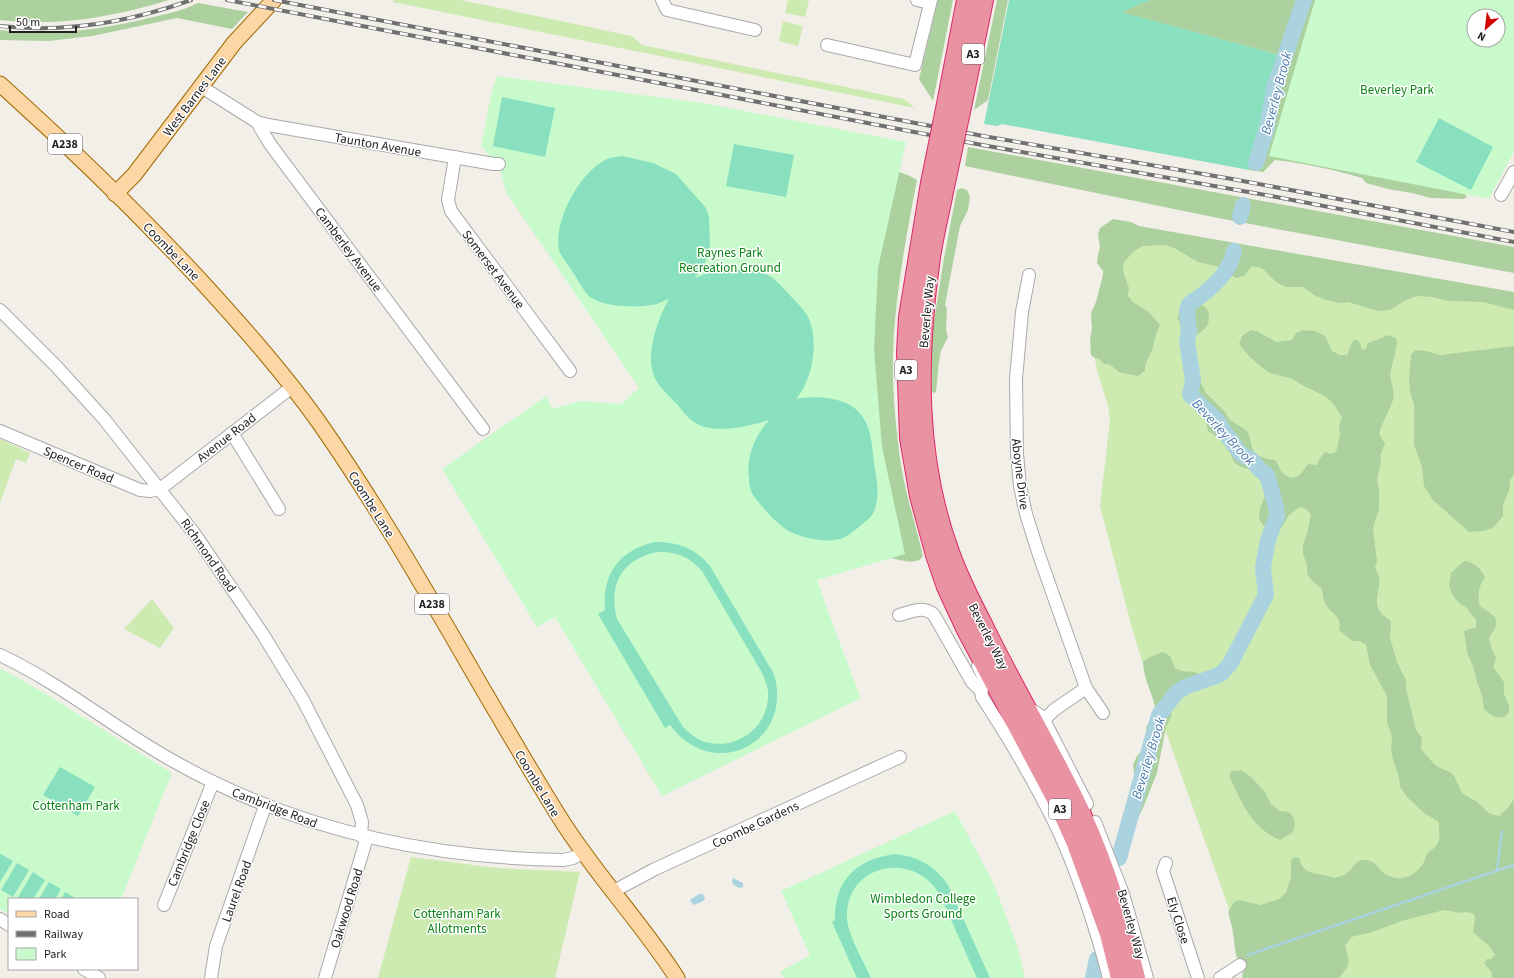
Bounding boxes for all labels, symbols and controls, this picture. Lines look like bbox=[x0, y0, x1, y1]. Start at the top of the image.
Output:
scale bar bbox=[10, 8, 76, 34]
north arrow bbox=[1466, 8, 1506, 48]
text: 50 m bbox=[16, 14, 40, 31]
text: N bbox=[1475, 28, 1488, 45]
road number: A3 bbox=[962, 44, 984, 64]
water label: Beverley Brook bbox=[1256, 49, 1298, 137]
street label: West Barnes Lane bbox=[159, 53, 231, 140]
park label: Beverley Park bbox=[1360, 81, 1435, 99]
street label: Taunton Avenue bbox=[333, 128, 423, 161]
road number: A238 bbox=[48, 134, 82, 154]
street label: Camberley Avenue bbox=[310, 204, 386, 296]
street label: Coombe Lane bbox=[139, 218, 204, 285]
street label: Somerset Avenue bbox=[458, 226, 529, 313]
park label: Raynes Park Recreation Ground bbox=[679, 244, 781, 277]
street label: Beverley Way bbox=[915, 275, 939, 349]
road number: A3 bbox=[895, 360, 917, 380]
water label: Beverley Brook bbox=[1187, 395, 1260, 471]
street label: Avenue Road bbox=[193, 409, 260, 467]
street label: Aboyne Drive bbox=[1007, 437, 1033, 511]
street label: Spencer Road bbox=[41, 442, 117, 488]
street label: Coombe Lane bbox=[344, 468, 399, 541]
street label: Richmond Road bbox=[176, 515, 240, 596]
road number: A238 bbox=[415, 594, 449, 614]
street label: Beverley Way bbox=[964, 600, 1013, 673]
water label: Beverley Brook bbox=[1127, 714, 1171, 802]
street label: Coombe Lane bbox=[510, 747, 564, 820]
street label: Cambridge Road bbox=[229, 783, 320, 832]
park label: Cottenham Park bbox=[32, 797, 120, 815]
street label: Cambridge Close bbox=[163, 797, 214, 889]
street label: Coombe Gardens bbox=[709, 797, 802, 853]
road number: A3 bbox=[1049, 799, 1071, 819]
street label: Laurel Road bbox=[217, 858, 256, 925]
street label: Oakwood Road bbox=[326, 866, 368, 950]
street label: Beverley Way bbox=[1112, 887, 1150, 961]
park label: Wimbledon College Sports Ground bbox=[870, 890, 976, 923]
street label: Ely Close bbox=[1162, 894, 1194, 946]
legend bbox=[8, 898, 138, 970]
park label: Cottenham Park Allotments bbox=[413, 905, 501, 938]
text: Road bbox=[44, 906, 70, 923]
text: Railway bbox=[44, 926, 83, 943]
text: Park bbox=[44, 946, 66, 963]

